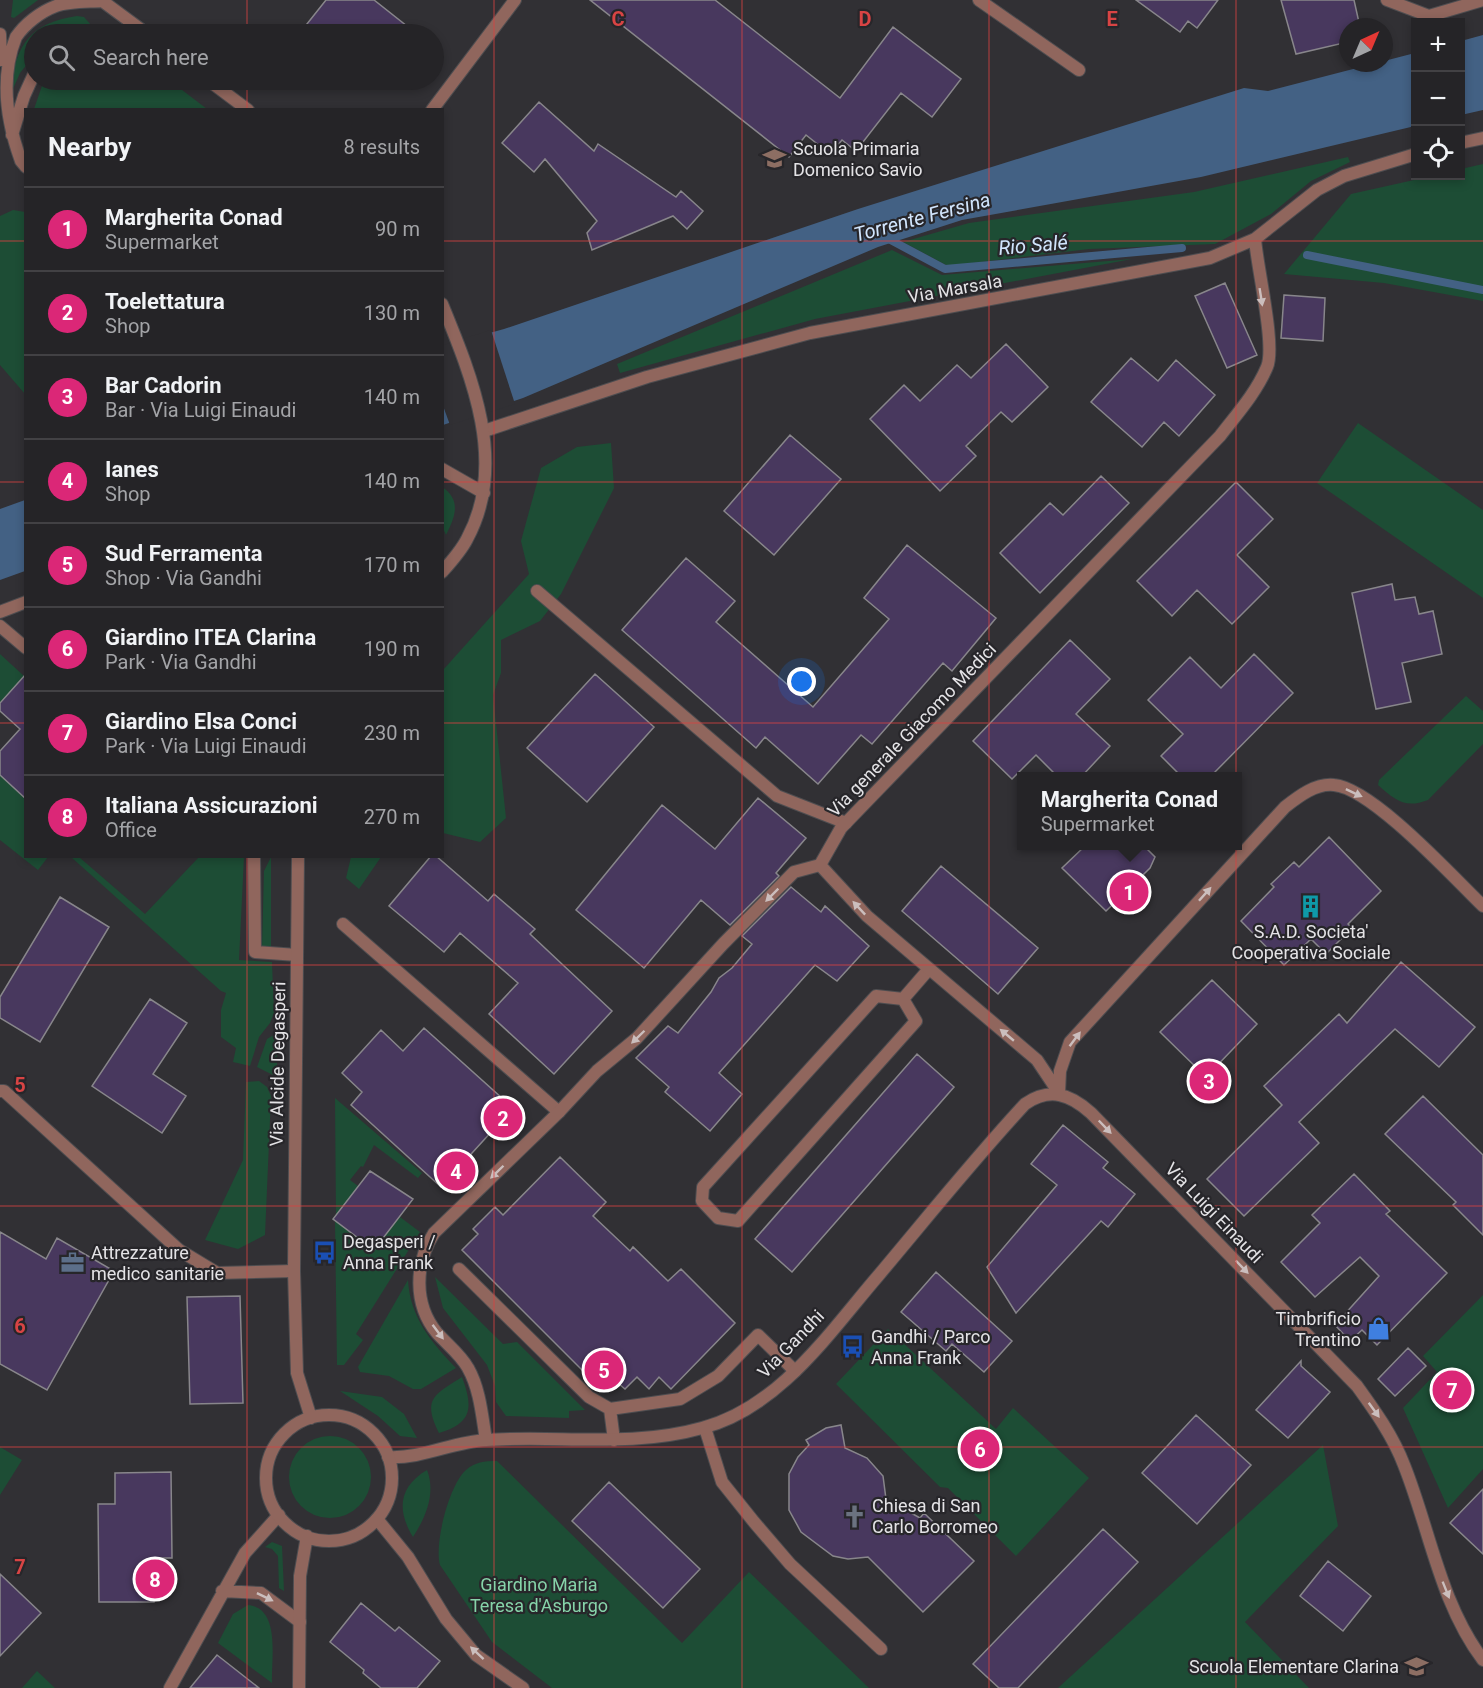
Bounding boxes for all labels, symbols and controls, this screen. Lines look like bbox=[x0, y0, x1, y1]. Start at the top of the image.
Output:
text: C bbox=[611, 7, 625, 31]
text: D bbox=[859, 7, 872, 31]
text: E bbox=[1106, 7, 1118, 31]
north arrow bbox=[1339, 18, 1393, 72]
map controls bbox=[1411, 18, 1465, 180]
button: + bbox=[1411, 18, 1465, 72]
search box bbox=[24, 24, 444, 90]
icon: search bbox=[45, 41, 78, 74]
text: Search here bbox=[93, 45, 209, 70]
button: − bbox=[1411, 72, 1465, 126]
button: locate bbox=[1411, 126, 1465, 180]
text: Nearby bbox=[48, 132, 131, 162]
text: 8 results bbox=[344, 135, 420, 159]
place label: Scuola Primaria Domenico Savio bbox=[793, 138, 923, 180]
school or university icon: Scuola Primaria Domenico Savio bbox=[762, 146, 788, 172]
water label: Torrente Fersina bbox=[851, 187, 993, 247]
text: Margherita Conad bbox=[105, 205, 283, 230]
text: 1 bbox=[62, 217, 73, 241]
text: 90 m bbox=[375, 217, 420, 241]
text: Supermarket bbox=[105, 230, 219, 254]
water label: Rio Salé bbox=[997, 230, 1069, 260]
street label: Via Marsala bbox=[906, 270, 1003, 307]
one-way arrow bbox=[1257, 288, 1266, 307]
text: Toelettatura bbox=[105, 289, 225, 314]
text: 2 bbox=[62, 301, 73, 325]
text: 130 m bbox=[364, 301, 420, 325]
text: Shop bbox=[105, 314, 151, 338]
text: Bar Cadorin bbox=[105, 373, 222, 398]
text: 3 bbox=[62, 385, 73, 409]
text: 140 m bbox=[364, 385, 420, 409]
text: Bar · Via Luigi Einaudi bbox=[105, 398, 296, 422]
text: Ianes bbox=[105, 457, 159, 482]
text: 4 bbox=[62, 469, 73, 493]
text: 140 m bbox=[364, 469, 420, 493]
text: Shop bbox=[105, 482, 151, 506]
text: Sud Ferramenta bbox=[105, 541, 262, 566]
text: 5 bbox=[62, 553, 73, 577]
text: 170 m bbox=[364, 553, 420, 577]
text: Shop · Via Gandhi bbox=[105, 566, 262, 590]
text: Giardino ITEA Clarina bbox=[105, 625, 316, 650]
text: 6 bbox=[62, 637, 73, 661]
text: 190 m bbox=[364, 637, 420, 661]
street label: Via generale Giacomo Medici bbox=[823, 638, 1000, 821]
text: Park · Via Gandhi bbox=[105, 650, 257, 674]
your location bbox=[787, 667, 816, 696]
text: Giardino Elsa Conci bbox=[105, 709, 297, 734]
text: 7 bbox=[62, 721, 73, 745]
text: 230 m bbox=[364, 721, 420, 745]
text: Park · Via Luigi Einaudi bbox=[105, 734, 307, 758]
popup bbox=[1017, 772, 1242, 850]
text: Margherita Conad bbox=[1041, 787, 1218, 812]
one-way arrow bbox=[1346, 788, 1363, 797]
text: Italiana Assicurazioni bbox=[105, 793, 318, 818]
text: 8 bbox=[62, 805, 73, 829]
text: 270 m bbox=[364, 805, 420, 829]
text: Supermarket bbox=[1041, 812, 1155, 836]
text: Office bbox=[105, 818, 157, 842]
pin: 1 bbox=[1110, 870, 1148, 914]
one-way arrow bbox=[1198, 887, 1212, 901]
one-way arrow bbox=[765, 888, 779, 902]
building icon: S.A.D. Societa' Cooperativa Sociale bbox=[1298, 893, 1324, 919]
one-way arrow bbox=[852, 900, 866, 915]
place label: S.A.D. Societa' Cooperativa Sociale bbox=[1231, 921, 1391, 963]
street label: Via Alcide Degasperi bbox=[266, 981, 289, 1147]
one-way arrow bbox=[631, 1029, 645, 1043]
one-way arrow bbox=[1000, 1029, 1015, 1042]
one-way arrow bbox=[1069, 1031, 1081, 1047]
pin: 3 bbox=[1190, 1058, 1228, 1104]
text: 5 bbox=[14, 1073, 26, 1097]
pin: 2 bbox=[484, 1096, 522, 1140]
one-way arrow bbox=[1098, 1120, 1112, 1134]
pin: 4 bbox=[436, 1148, 476, 1194]
street label: Via Luigi Einaudi bbox=[1161, 1158, 1268, 1267]
one-way arrow bbox=[491, 1164, 505, 1178]
place label: Degasperi / Anna Frank bbox=[343, 1231, 436, 1273]
bus stop icon: Degasperi / Anna Frank bbox=[312, 1239, 338, 1265]
place label: Attrezzature medico sanitarie bbox=[91, 1242, 224, 1284]
office icon: Attrezzature medico sanitarie bbox=[60, 1250, 86, 1276]
one-way arrow bbox=[1234, 1260, 1248, 1274]
street label: Via Gandhi bbox=[753, 1305, 828, 1382]
place label: Timbrificio Trentino bbox=[1275, 1308, 1361, 1350]
text: 6 bbox=[14, 1314, 26, 1338]
shop icon: Timbrificio Trentino bbox=[1366, 1316, 1392, 1342]
one-way arrow bbox=[432, 1324, 444, 1340]
place label: Gandhi / Parco Anna Frank bbox=[871, 1326, 990, 1368]
bus stop icon: Gandhi / Parco Anna Frank bbox=[840, 1334, 866, 1360]
pin: 5 bbox=[584, 1348, 624, 1392]
pin: 7 bbox=[1432, 1368, 1472, 1412]
one-way arrow bbox=[1368, 1401, 1380, 1417]
pin: 6 bbox=[960, 1426, 1000, 1472]
place label: Chiesa di San Carlo Borromeo bbox=[872, 1495, 998, 1537]
church icon: Chiesa di San Carlo Borromeo bbox=[841, 1503, 867, 1529]
text: 7 bbox=[14, 1555, 26, 1579]
pin: 8 bbox=[136, 1556, 174, 1602]
park label: Giardino Maria Teresa d'Asburgo bbox=[470, 1574, 608, 1616]
one-way arrow bbox=[1442, 1581, 1451, 1599]
one-way arrow bbox=[256, 1591, 274, 1601]
one-way arrow bbox=[469, 1646, 484, 1660]
school or university icon: Scuola Elementare Clarina bbox=[1404, 1654, 1430, 1680]
place label: Scuola Elementare Clarina bbox=[1189, 1656, 1399, 1677]

